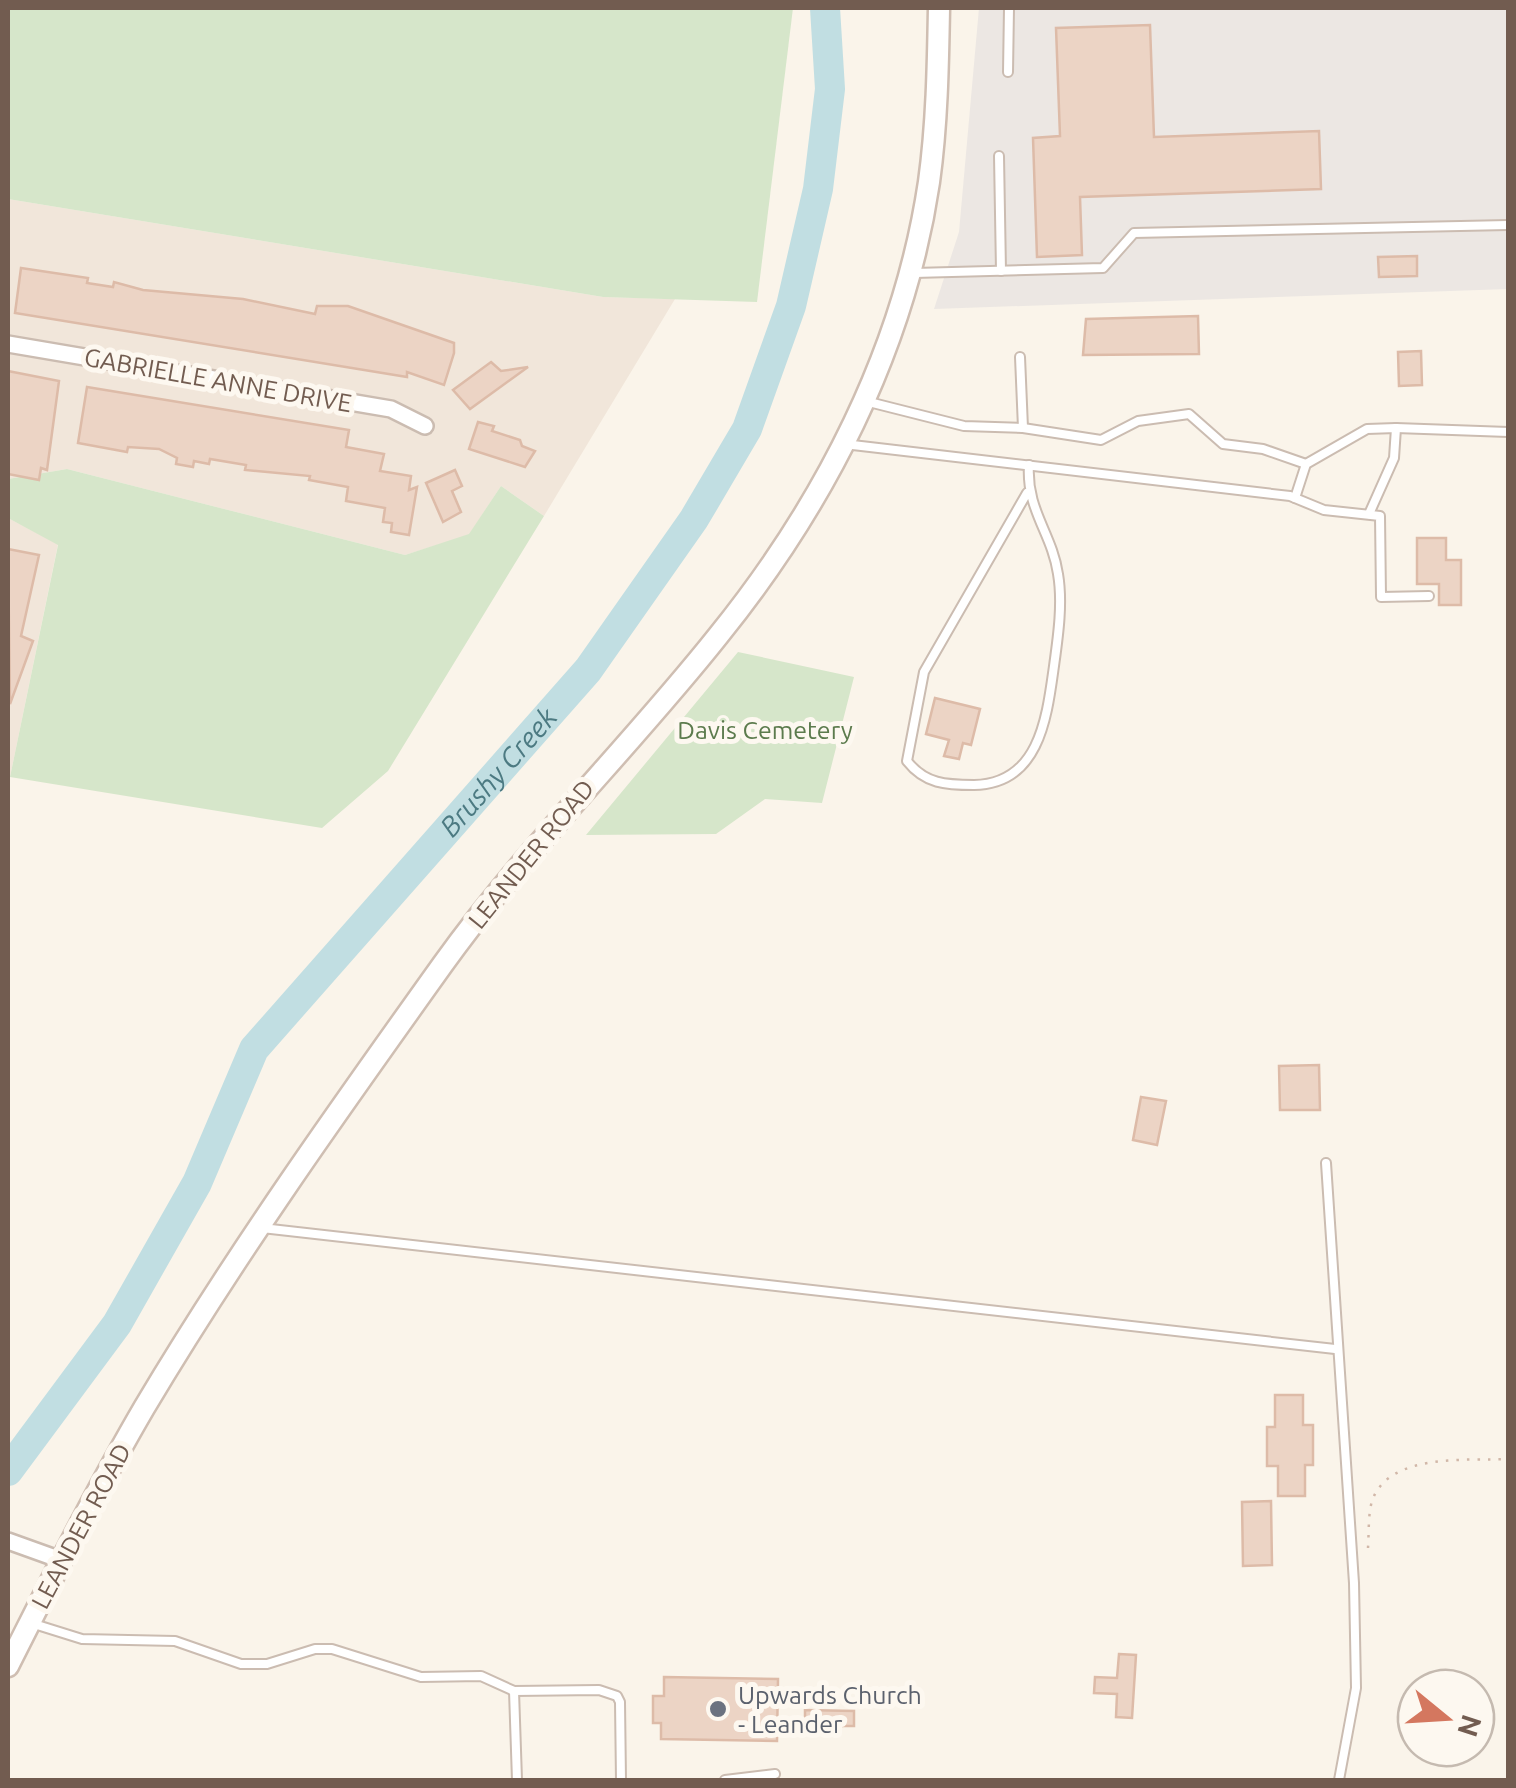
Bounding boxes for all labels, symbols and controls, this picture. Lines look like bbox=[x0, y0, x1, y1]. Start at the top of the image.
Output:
street label: GABRIELLE ANNE DRIVE bbox=[82, 343, 354, 417]
water label: Brushy Creek bbox=[433, 701, 563, 842]
park label: Davis Cemetery bbox=[677, 716, 853, 744]
street label: LEANDER ROAD bbox=[463, 774, 599, 934]
street label: LEANDER ROAD bbox=[26, 1439, 136, 1613]
north arrow bbox=[1396, 1668, 1496, 1768]
place label: Upwards Church - Leander bbox=[738, 1681, 922, 1738]
marker: Upwards Church - Leander bbox=[707, 1698, 729, 1720]
text: N bbox=[1452, 1711, 1488, 1741]

